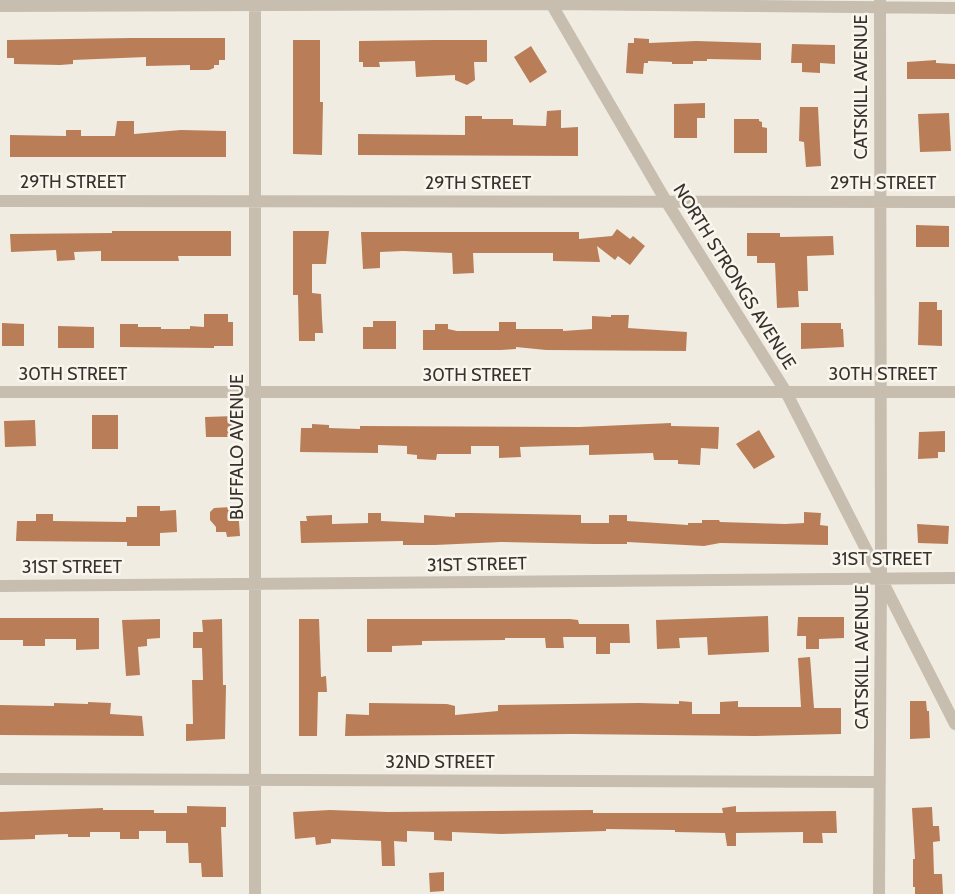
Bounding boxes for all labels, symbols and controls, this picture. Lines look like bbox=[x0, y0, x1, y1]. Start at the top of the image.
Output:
street label: CATSKILL AVENUE bbox=[851, 14, 873, 160]
street label: 29TH STREET bbox=[20, 172, 126, 194]
street label: 29TH STREET bbox=[425, 173, 531, 195]
street label: 29TH STREET bbox=[830, 173, 936, 195]
street label: NORTH STRONGS AVENUE bbox=[668, 180, 800, 374]
street label: 30TH STREET bbox=[19, 364, 127, 386]
street label: 30TH STREET bbox=[829, 364, 937, 386]
street label: 30TH STREET bbox=[423, 365, 531, 387]
street label: BUFFALO AVENUE bbox=[227, 374, 249, 520]
street label: 31ST STREET bbox=[832, 549, 932, 571]
street label: 31ST STREET bbox=[427, 553, 527, 577]
street label: 31ST STREET bbox=[22, 557, 122, 579]
street label: CATSKILL AVENUE bbox=[852, 584, 874, 730]
street label: 32ND STREET bbox=[385, 752, 495, 774]

